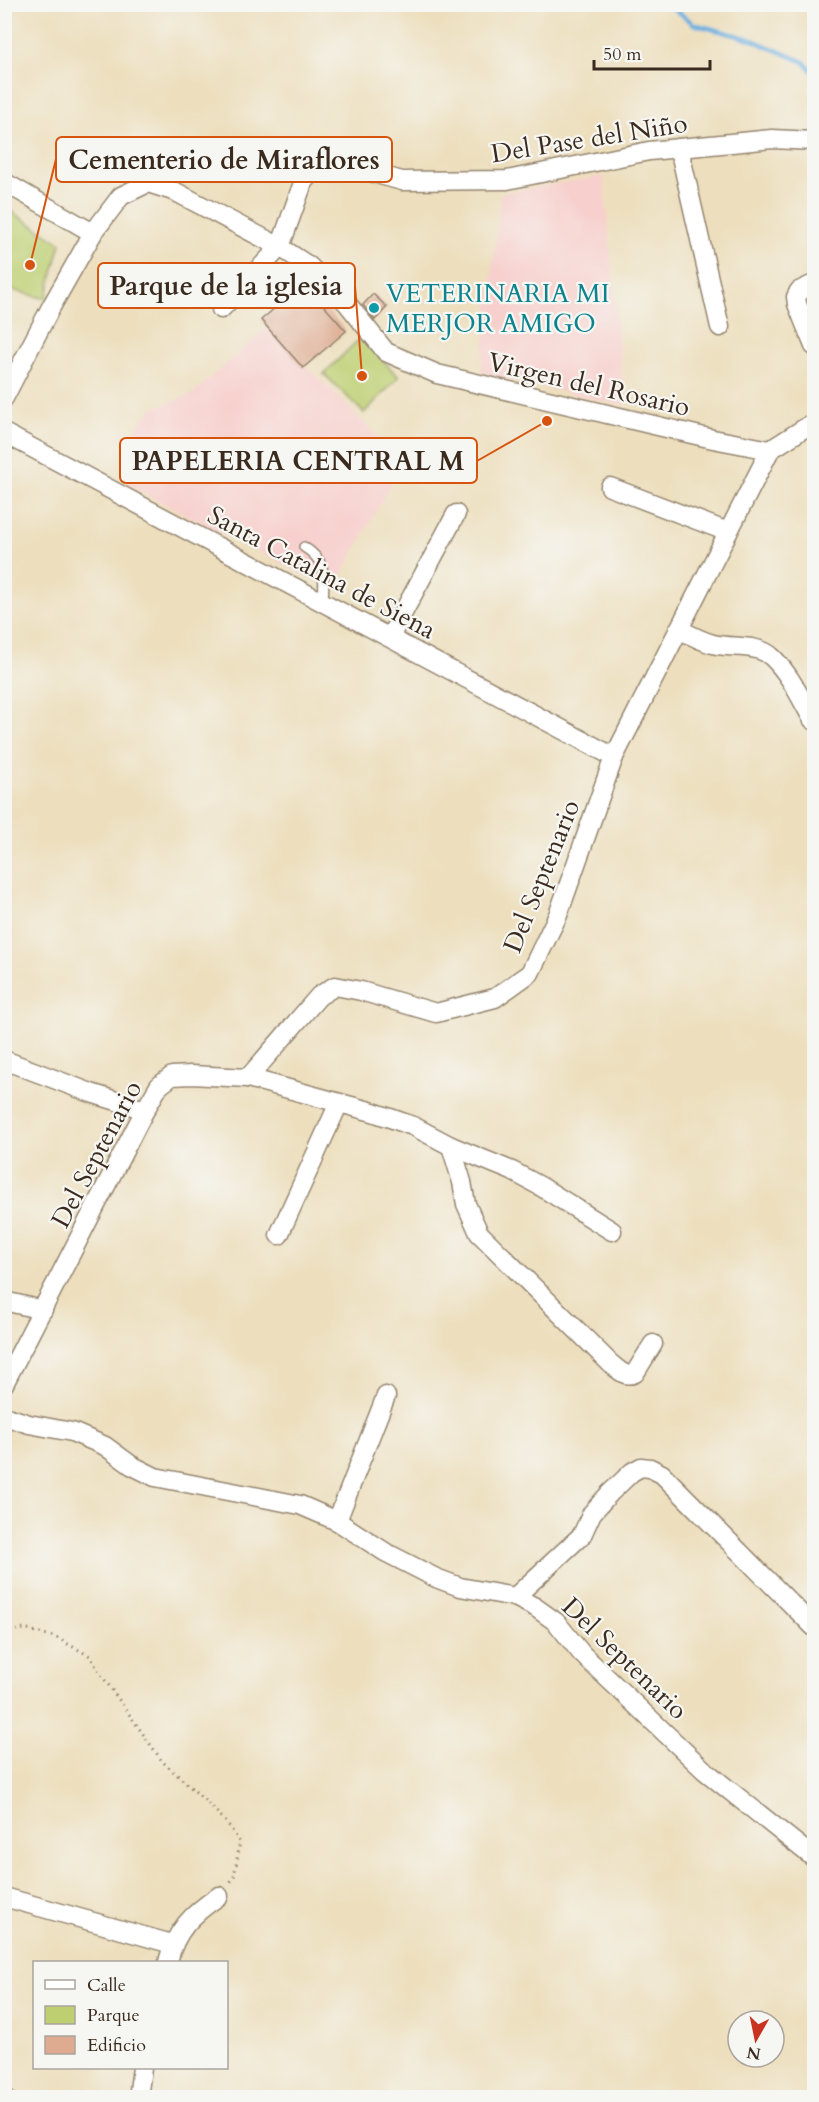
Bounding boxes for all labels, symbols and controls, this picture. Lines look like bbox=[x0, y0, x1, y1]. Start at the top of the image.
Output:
scale bar bbox=[594, 33, 710, 71]
text: 50 m bbox=[603, 42, 642, 67]
street label: Del Pase del Niño bbox=[488, 106, 690, 171]
callout: Cementerio de Miraflores bbox=[56, 137, 392, 182]
text: Cementerio de Miraflores bbox=[68, 142, 380, 179]
callout: Parque de la iglesia bbox=[98, 263, 355, 308]
text: Parque de la iglesia bbox=[109, 268, 343, 305]
place label: VETERINARIA MI MERJOR AMIGO bbox=[386, 276, 610, 341]
marker: VETERINARIA MI MERJOR AMIGO bbox=[367, 301, 381, 315]
street label: Virgen del Rosario bbox=[485, 344, 693, 425]
callout: PAPELERIA CENTRAL M bbox=[120, 438, 477, 483]
text: PAPELERIA CENTRAL M bbox=[132, 443, 464, 480]
street label: Santa Catalina de Siena bbox=[202, 497, 442, 647]
street label: Del Septenario bbox=[495, 794, 588, 958]
street label: Del Septenario bbox=[43, 1074, 150, 1234]
street label: Del Septenario bbox=[554, 1589, 695, 1727]
legend bbox=[33, 1961, 228, 2069]
text: Calle bbox=[87, 1973, 126, 1998]
text: Parque bbox=[87, 2003, 140, 2028]
north arrow bbox=[726, 2009, 786, 2069]
text: Edificio bbox=[87, 2033, 146, 2058]
text: N bbox=[745, 2041, 762, 2065]

